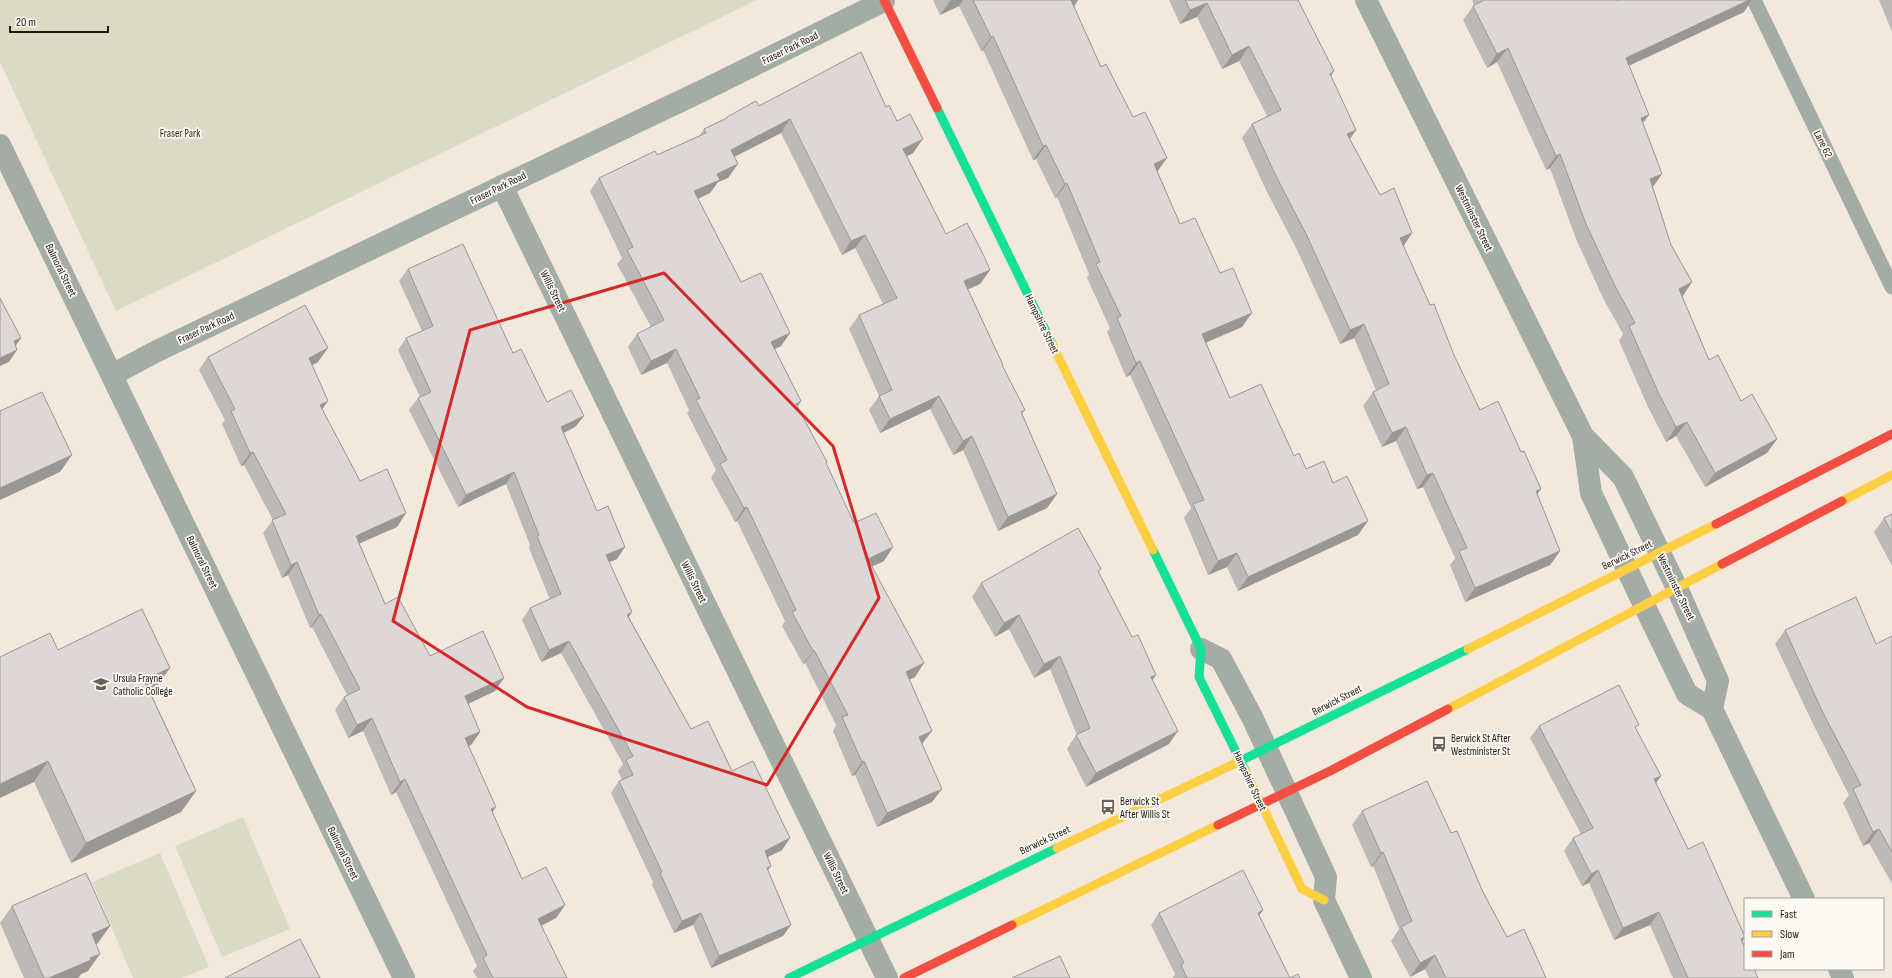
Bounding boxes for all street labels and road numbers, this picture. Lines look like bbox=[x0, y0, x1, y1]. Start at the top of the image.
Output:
street label: Fraser Park Road bbox=[760, 29, 821, 67]
street label: Lane 62 bbox=[1811, 128, 1835, 160]
street label: Fraser Park Road bbox=[468, 169, 529, 207]
street label: Westminster Street bbox=[1452, 183, 1496, 254]
street label: Balmoral Street bbox=[43, 242, 80, 299]
street label: Willis Street bbox=[537, 268, 569, 314]
street label: Hampshire Street bbox=[1022, 292, 1062, 356]
street label: Fraser Park Road bbox=[176, 309, 237, 347]
street label: Balmoral Street bbox=[184, 534, 221, 591]
street label: Berwick Street bbox=[1600, 537, 1655, 573]
street label: Westminster Street bbox=[1654, 552, 1698, 623]
street label: Willis Street bbox=[678, 559, 710, 605]
street label: Berwick Street bbox=[1310, 682, 1365, 718]
street label: Hampshire Street bbox=[1230, 749, 1270, 814]
street label: Berwick Street bbox=[1018, 822, 1073, 857]
street label: Balmoral Street bbox=[325, 825, 362, 882]
street label: Willis Street bbox=[820, 850, 852, 896]

